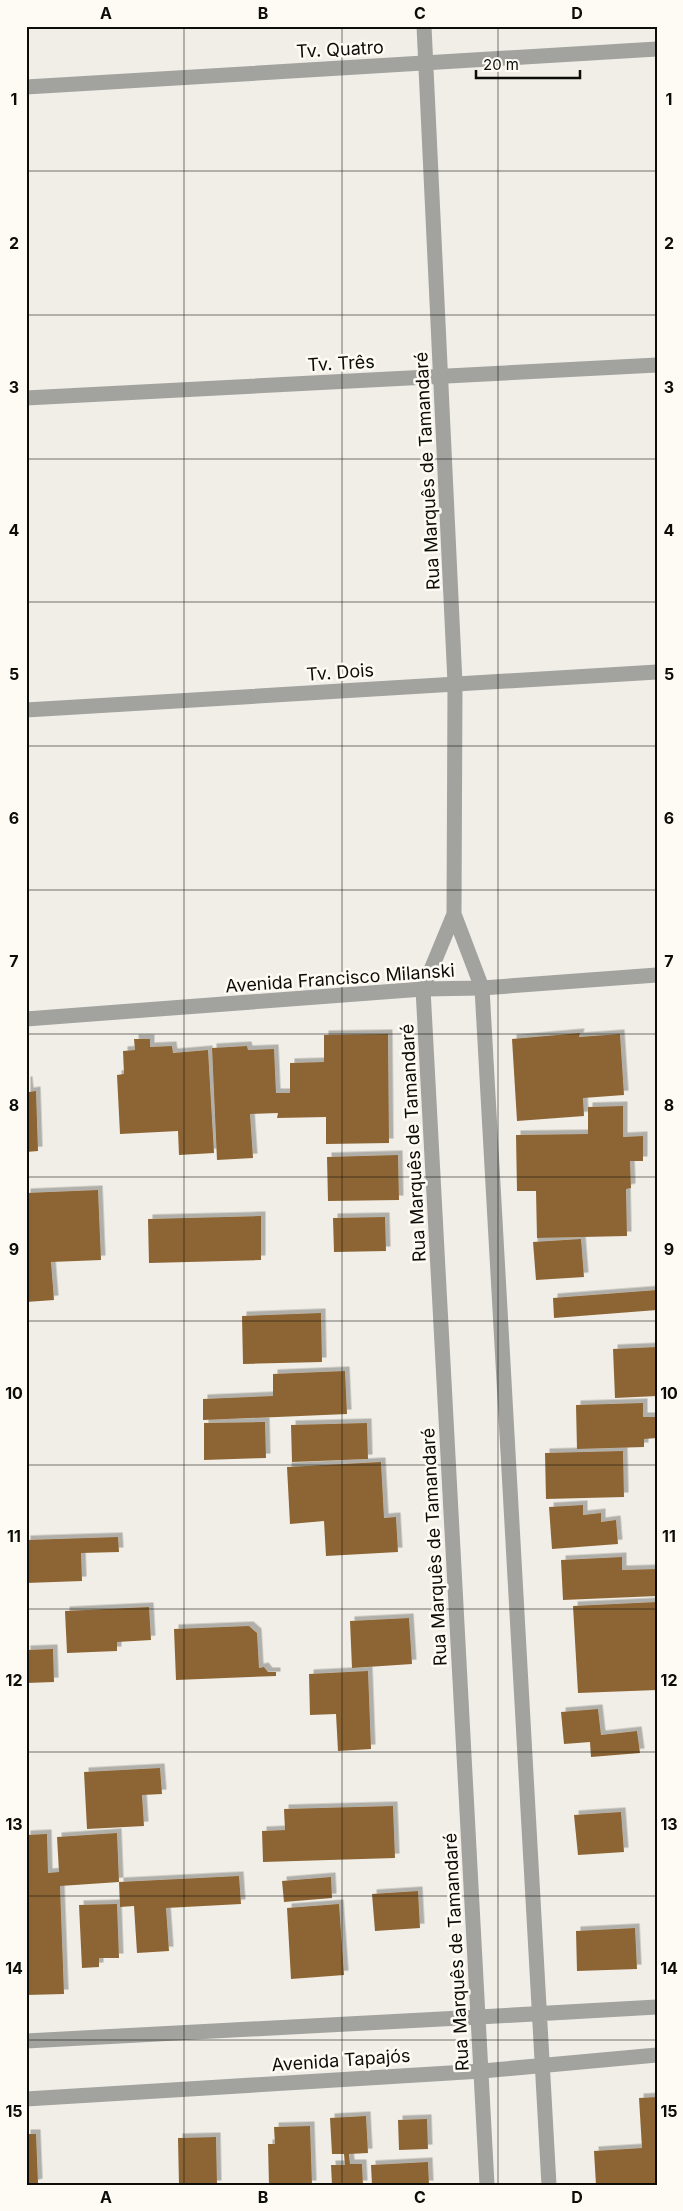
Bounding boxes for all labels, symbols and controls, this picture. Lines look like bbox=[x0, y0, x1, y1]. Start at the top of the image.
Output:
text: A bbox=[100, 3, 112, 23]
text: B bbox=[258, 3, 268, 23]
text: C bbox=[414, 3, 426, 23]
text: D bbox=[571, 3, 583, 23]
street label: Tv. Quatro bbox=[296, 36, 384, 62]
scale bar bbox=[476, 48, 579, 80]
text: 20 m bbox=[483, 55, 519, 74]
text: 1 bbox=[11, 89, 17, 109]
text: 1 bbox=[666, 89, 672, 109]
text: 2 bbox=[9, 233, 19, 253]
text: 2 bbox=[664, 233, 674, 253]
street label: Tv. Três bbox=[307, 351, 375, 375]
street label: Rua Marquês de Tamandaré bbox=[410, 351, 444, 591]
text: 3 bbox=[9, 377, 19, 397]
text: 3 bbox=[664, 377, 674, 397]
text: 4 bbox=[9, 520, 20, 540]
text: 4 bbox=[664, 520, 675, 540]
street label: Tv. Dois bbox=[305, 659, 375, 685]
text: 5 bbox=[9, 664, 19, 684]
text: 5 bbox=[664, 664, 674, 684]
text: 6 bbox=[9, 808, 19, 828]
text: 6 bbox=[664, 808, 674, 828]
text: 7 bbox=[9, 951, 19, 971]
text: 7 bbox=[664, 951, 674, 971]
street label: Avenida Francisco Milanski bbox=[225, 960, 455, 996]
street label: Rua Marquês de Tamandaré bbox=[396, 1023, 430, 1263]
text: 8 bbox=[9, 1095, 19, 1115]
text: 8 bbox=[664, 1095, 674, 1115]
text: 9 bbox=[9, 1239, 19, 1259]
text: 9 bbox=[664, 1239, 674, 1259]
text: 10 bbox=[5, 1383, 23, 1403]
text: 10 bbox=[660, 1383, 678, 1403]
street label: Rua Marquês de Tamandaré bbox=[417, 1427, 451, 1667]
text: 11 bbox=[7, 1526, 21, 1546]
text: 11 bbox=[662, 1526, 676, 1546]
text: 12 bbox=[6, 1670, 22, 1690]
text: 12 bbox=[661, 1670, 677, 1690]
text: 13 bbox=[5, 1814, 23, 1834]
text: 13 bbox=[660, 1814, 678, 1834]
street label: Rua Marquês de Tamandaré bbox=[439, 1832, 473, 2072]
text: 14 bbox=[5, 1958, 23, 1978]
text: 14 bbox=[660, 1958, 678, 1978]
street label: Avenida Tapajós bbox=[271, 2045, 411, 2075]
text: 15 bbox=[5, 2101, 23, 2121]
text: 15 bbox=[660, 2101, 678, 2121]
text: A bbox=[100, 2187, 112, 2207]
text: B bbox=[258, 2187, 268, 2207]
text: C bbox=[414, 2187, 426, 2207]
text: D bbox=[571, 2187, 583, 2207]

